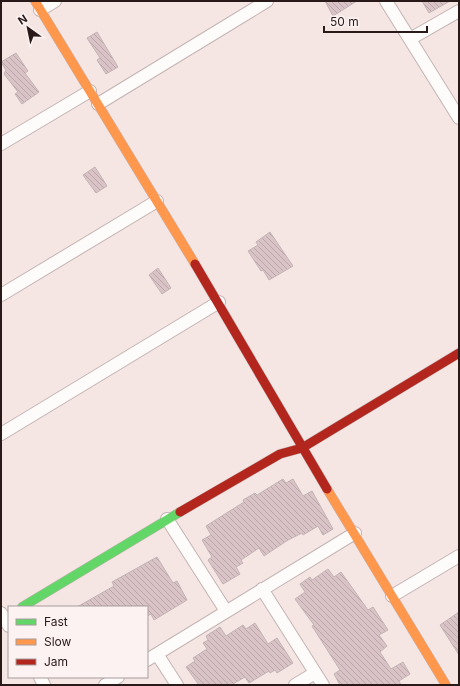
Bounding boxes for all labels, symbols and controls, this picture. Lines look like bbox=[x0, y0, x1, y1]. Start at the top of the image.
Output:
north arrow bbox=[8, 8, 48, 48]
scale bar bbox=[324, 8, 427, 34]
text: N bbox=[15, 11, 30, 28]
text: 50 m bbox=[330, 14, 359, 29]
legend bbox=[8, 606, 148, 678]
text: Fast bbox=[44, 614, 68, 629]
text: Slow bbox=[44, 634, 72, 649]
text: Jam bbox=[44, 654, 68, 669]

